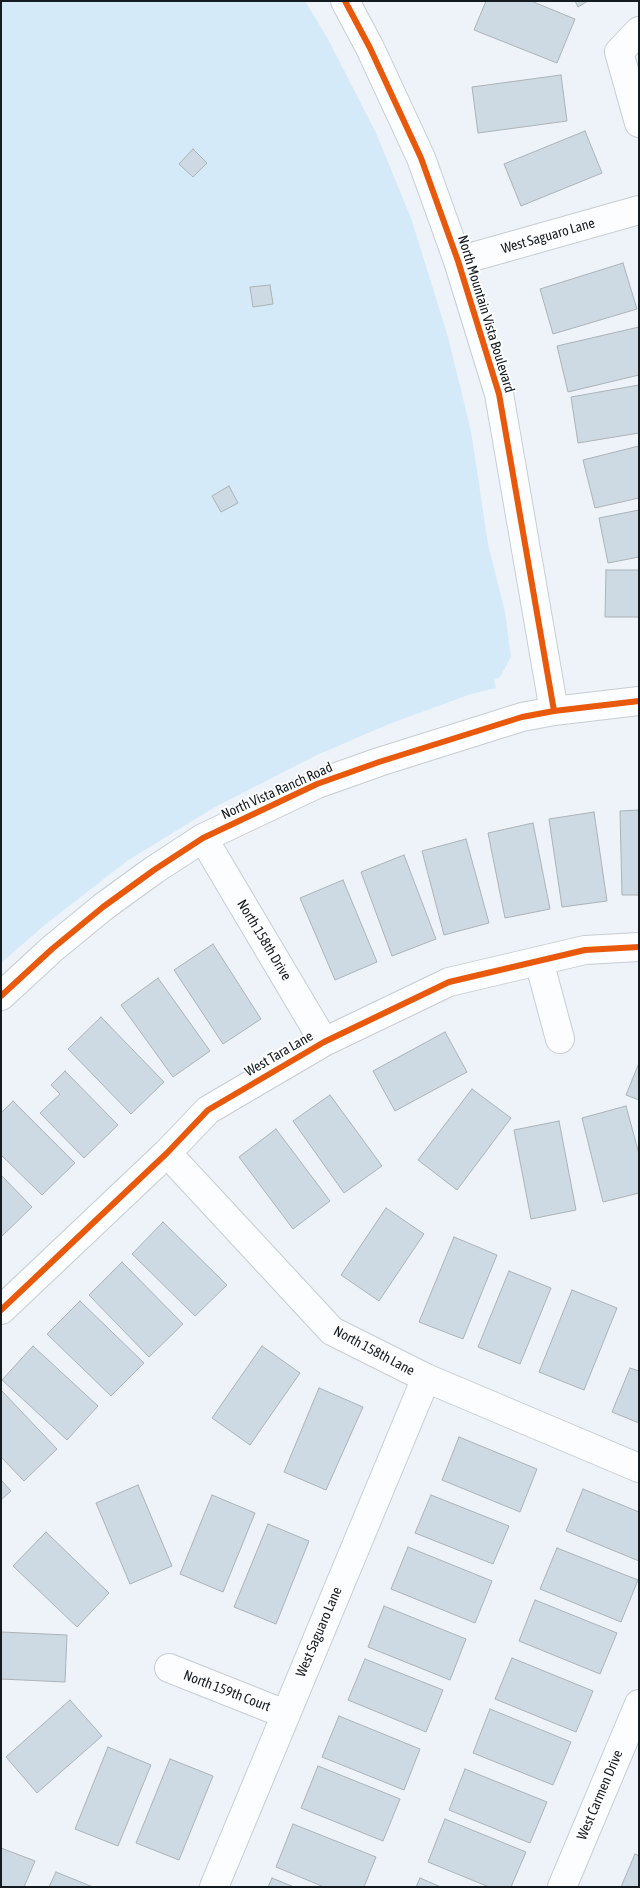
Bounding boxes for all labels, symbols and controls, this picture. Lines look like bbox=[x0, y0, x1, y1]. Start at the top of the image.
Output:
street label: West Saguaro Lane bbox=[499, 215, 597, 257]
street label: North Mountain Vista Boulevard bbox=[454, 233, 518, 395]
street label: North Vista Ranch Road bbox=[219, 759, 335, 823]
street label: North 158th Drive bbox=[233, 897, 295, 983]
street label: West Tara Lane bbox=[242, 1028, 316, 1080]
street label: North 158th Lane bbox=[331, 1323, 417, 1379]
street label: West Saguaro Lane bbox=[292, 1584, 346, 1680]
street label: North 159th Court bbox=[181, 1667, 273, 1715]
street label: West Carmen Drive bbox=[573, 1747, 627, 1843]

